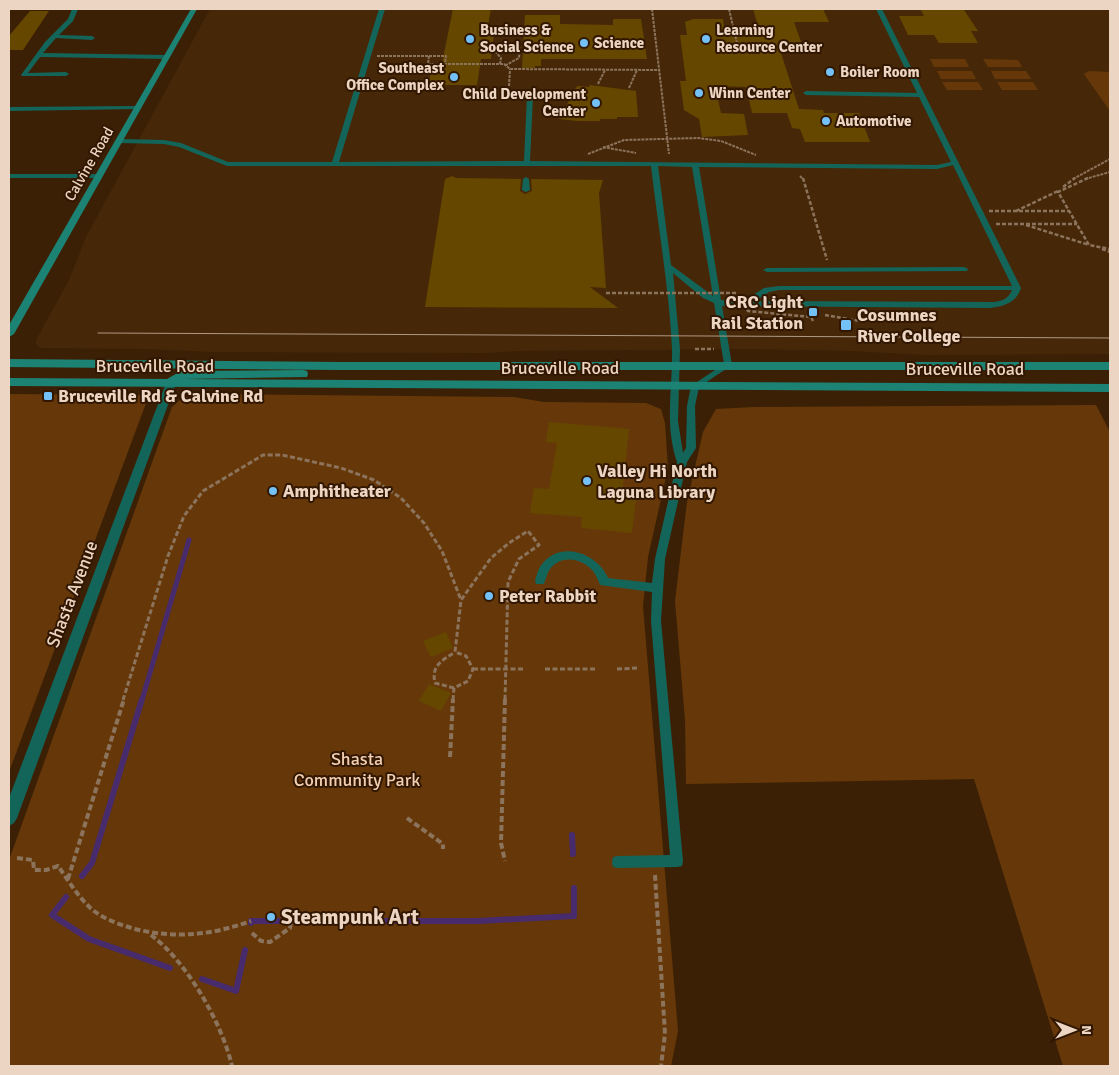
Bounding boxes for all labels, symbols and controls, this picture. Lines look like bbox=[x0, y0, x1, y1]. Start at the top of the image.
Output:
place label: Business & Social Science bbox=[480, 21, 574, 56]
place label: Learning Resource Center bbox=[716, 21, 822, 56]
marker: Business & Social Science bbox=[464, 33, 476, 45]
marker: Learning Resource Center bbox=[700, 33, 712, 45]
place label: Science bbox=[594, 34, 644, 52]
marker: Science bbox=[578, 37, 590, 49]
place label: Southeast Office Complex bbox=[346, 59, 445, 94]
place label: Boiler Room bbox=[840, 63, 920, 81]
marker: Boiler Room bbox=[824, 66, 836, 78]
marker: Southeast Office Complex bbox=[448, 71, 460, 83]
place label: Winn Center bbox=[709, 84, 790, 102]
place label: Child Development Center bbox=[463, 85, 586, 120]
marker: Winn Center bbox=[693, 87, 705, 99]
marker: Child Development Center bbox=[590, 97, 602, 109]
place label: Automotive bbox=[836, 112, 911, 130]
marker: Automotive bbox=[820, 115, 832, 127]
street label: Calvine Road bbox=[61, 124, 117, 204]
place label: CRC Light Rail Station bbox=[711, 291, 803, 334]
place label: Cosumnes River College bbox=[857, 304, 961, 347]
marker: CRC Light Rail Station bbox=[807, 306, 819, 318]
marker: Cosumnes River College bbox=[839, 318, 853, 332]
street label: Bruceville Road bbox=[96, 355, 214, 377]
street label: Bruceville Road bbox=[501, 357, 619, 379]
street label: Bruceville Road bbox=[906, 358, 1024, 380]
place label: Bruceville Rd & Calvine Rd bbox=[58, 385, 264, 407]
marker: Bruceville Rd & Calvine Rd bbox=[42, 390, 54, 402]
place label: Valley Hi North Laguna Library bbox=[597, 460, 717, 503]
marker: Valley Hi North Laguna Library bbox=[581, 475, 593, 487]
place label: Amphitheater bbox=[283, 480, 392, 502]
marker: Amphitheater bbox=[267, 485, 279, 497]
street label: Shasta Avenue bbox=[42, 538, 102, 650]
place label: Peter Rabbit bbox=[499, 585, 597, 607]
marker: Peter Rabbit bbox=[483, 590, 495, 602]
park label: Shasta Community Park bbox=[294, 748, 420, 791]
place label: Steampunk Art bbox=[281, 904, 419, 930]
marker: Steampunk Art bbox=[265, 911, 277, 923]
north arrow bbox=[1049, 1005, 1099, 1055]
text: N bbox=[1078, 1025, 1095, 1035]

